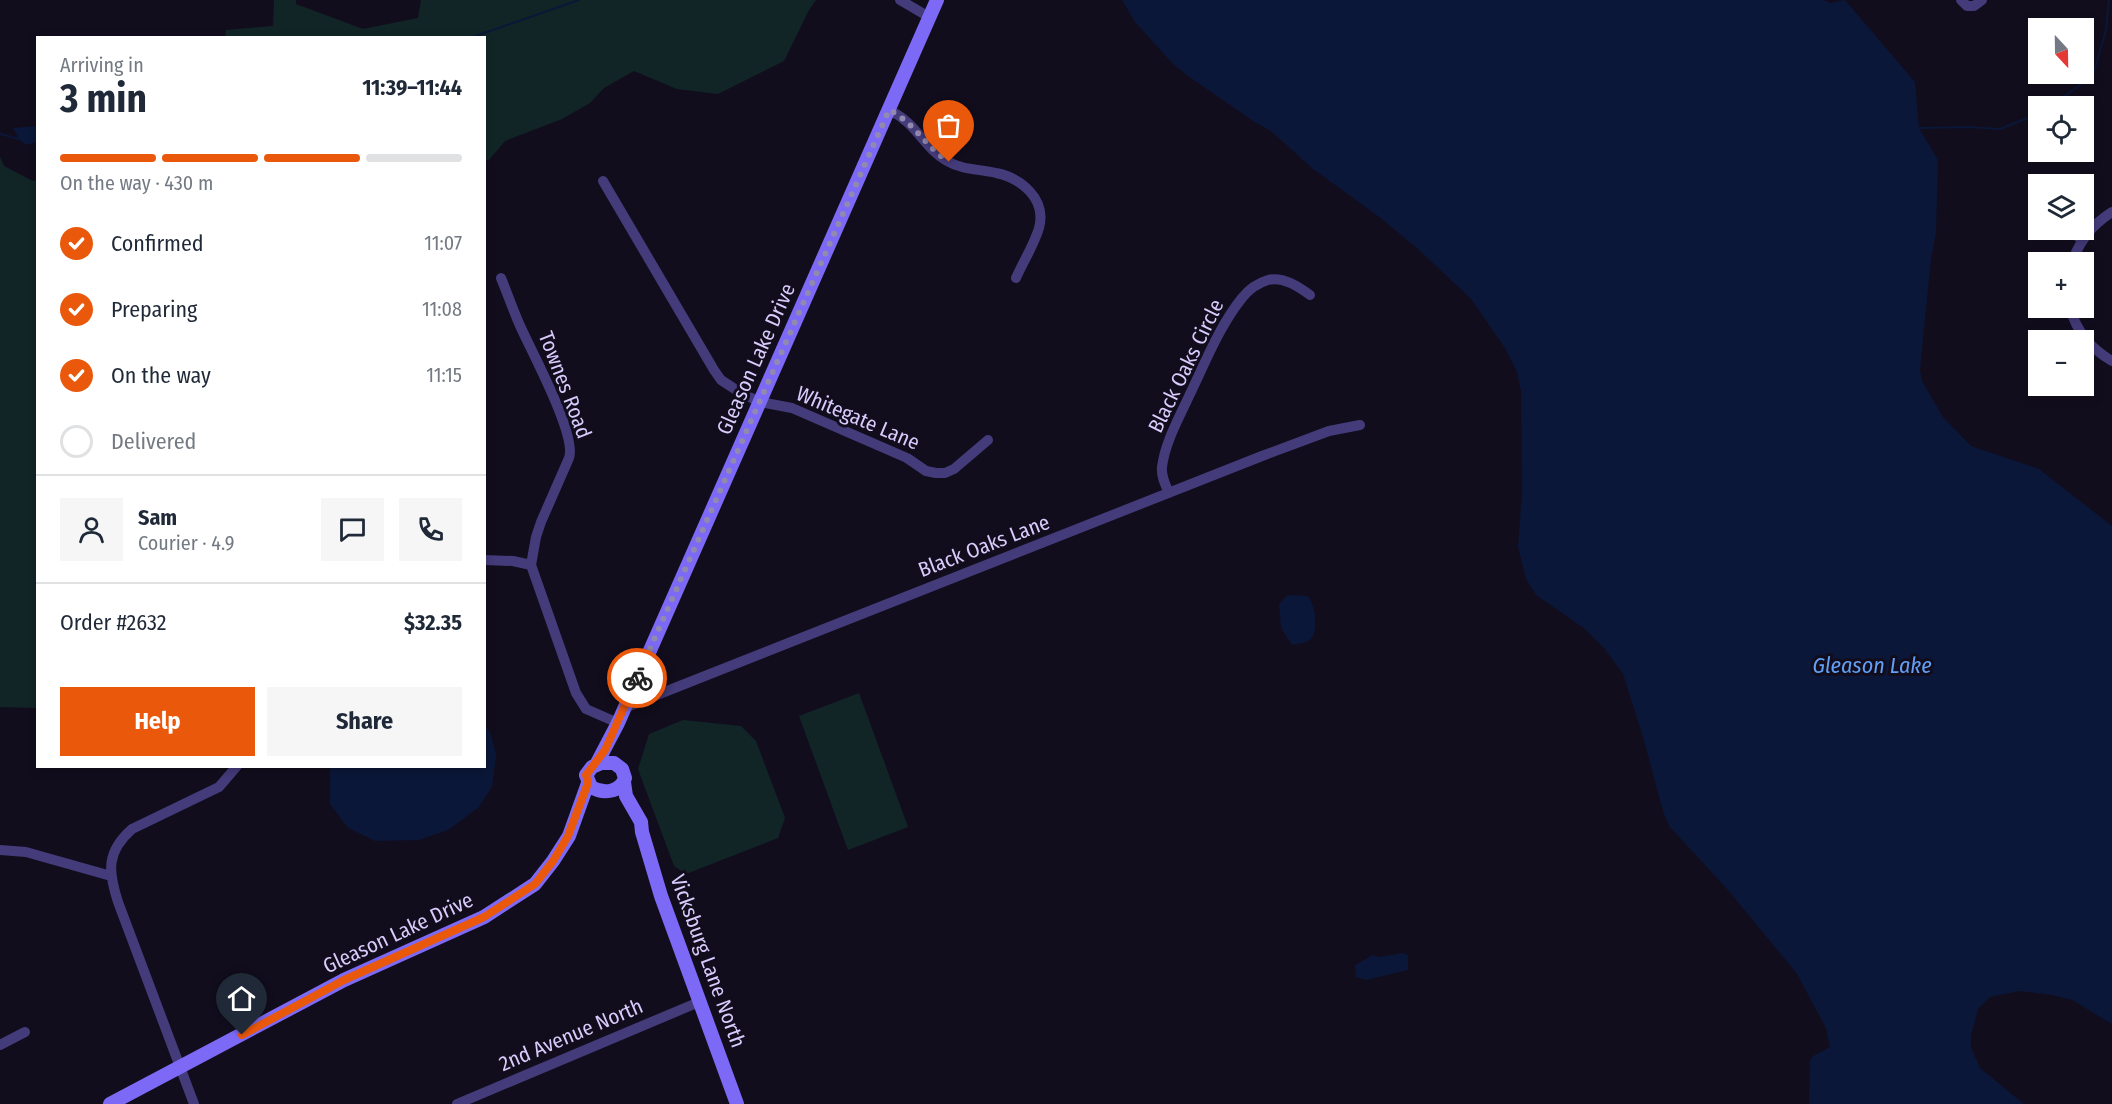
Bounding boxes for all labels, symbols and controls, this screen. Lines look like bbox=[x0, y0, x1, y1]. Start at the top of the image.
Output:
north arrow bbox=[2028, 18, 2094, 84]
map controls bbox=[2028, 18, 2094, 396]
text: Arriving in bbox=[60, 53, 144, 77]
text: 11:39–11:44 bbox=[362, 74, 462, 101]
text: 3 min bbox=[60, 76, 147, 122]
button: locate bbox=[2028, 96, 2094, 162]
pin bbox=[923, 100, 974, 162]
icon: bag bbox=[932, 109, 965, 142]
text: On the way · 430 m bbox=[60, 171, 213, 195]
button: layers bbox=[2028, 174, 2094, 240]
icon: check bbox=[60, 227, 93, 260]
text: Confirmed bbox=[111, 230, 204, 257]
text: 11:07 bbox=[424, 231, 462, 255]
button: + bbox=[2028, 252, 2094, 318]
street label: Gleason Lake Drive bbox=[711, 279, 801, 439]
icon: check bbox=[60, 293, 93, 326]
street label: Black Oaks Circle bbox=[1142, 295, 1230, 437]
text: Preparing bbox=[111, 296, 197, 323]
text: 11:08 bbox=[422, 297, 462, 321]
street label: Townes Road bbox=[533, 328, 597, 442]
button: − bbox=[2028, 330, 2094, 396]
icon: check bbox=[60, 359, 93, 392]
text: On the way bbox=[111, 362, 211, 389]
text: 11:15 bbox=[426, 363, 462, 387]
street label: Whitegate Lane bbox=[792, 380, 924, 456]
text: Delivered bbox=[111, 428, 196, 455]
button: person bbox=[60, 498, 123, 561]
button: chat bbox=[321, 498, 384, 561]
button: phone bbox=[399, 498, 462, 561]
text: Sam bbox=[138, 504, 177, 531]
street label: Black Oaks Lane bbox=[915, 509, 1053, 583]
text: Courier · 4.9 bbox=[138, 531, 234, 555]
text: Order #2632 bbox=[60, 609, 166, 636]
text: $32.35 bbox=[404, 609, 462, 636]
courier bbox=[607, 648, 667, 708]
water label: Gleason Lake bbox=[1812, 652, 1932, 679]
icon: bike bbox=[621, 662, 654, 695]
button: Help bbox=[60, 687, 255, 756]
button: Share bbox=[267, 687, 462, 756]
street label: Vicksburg Lane North bbox=[665, 871, 751, 1051]
street label: Gleason Lake Drive bbox=[319, 887, 477, 979]
pin bbox=[216, 973, 267, 1035]
icon: home bbox=[225, 982, 258, 1015]
street label: 2nd Avenue North bbox=[495, 993, 647, 1077]

